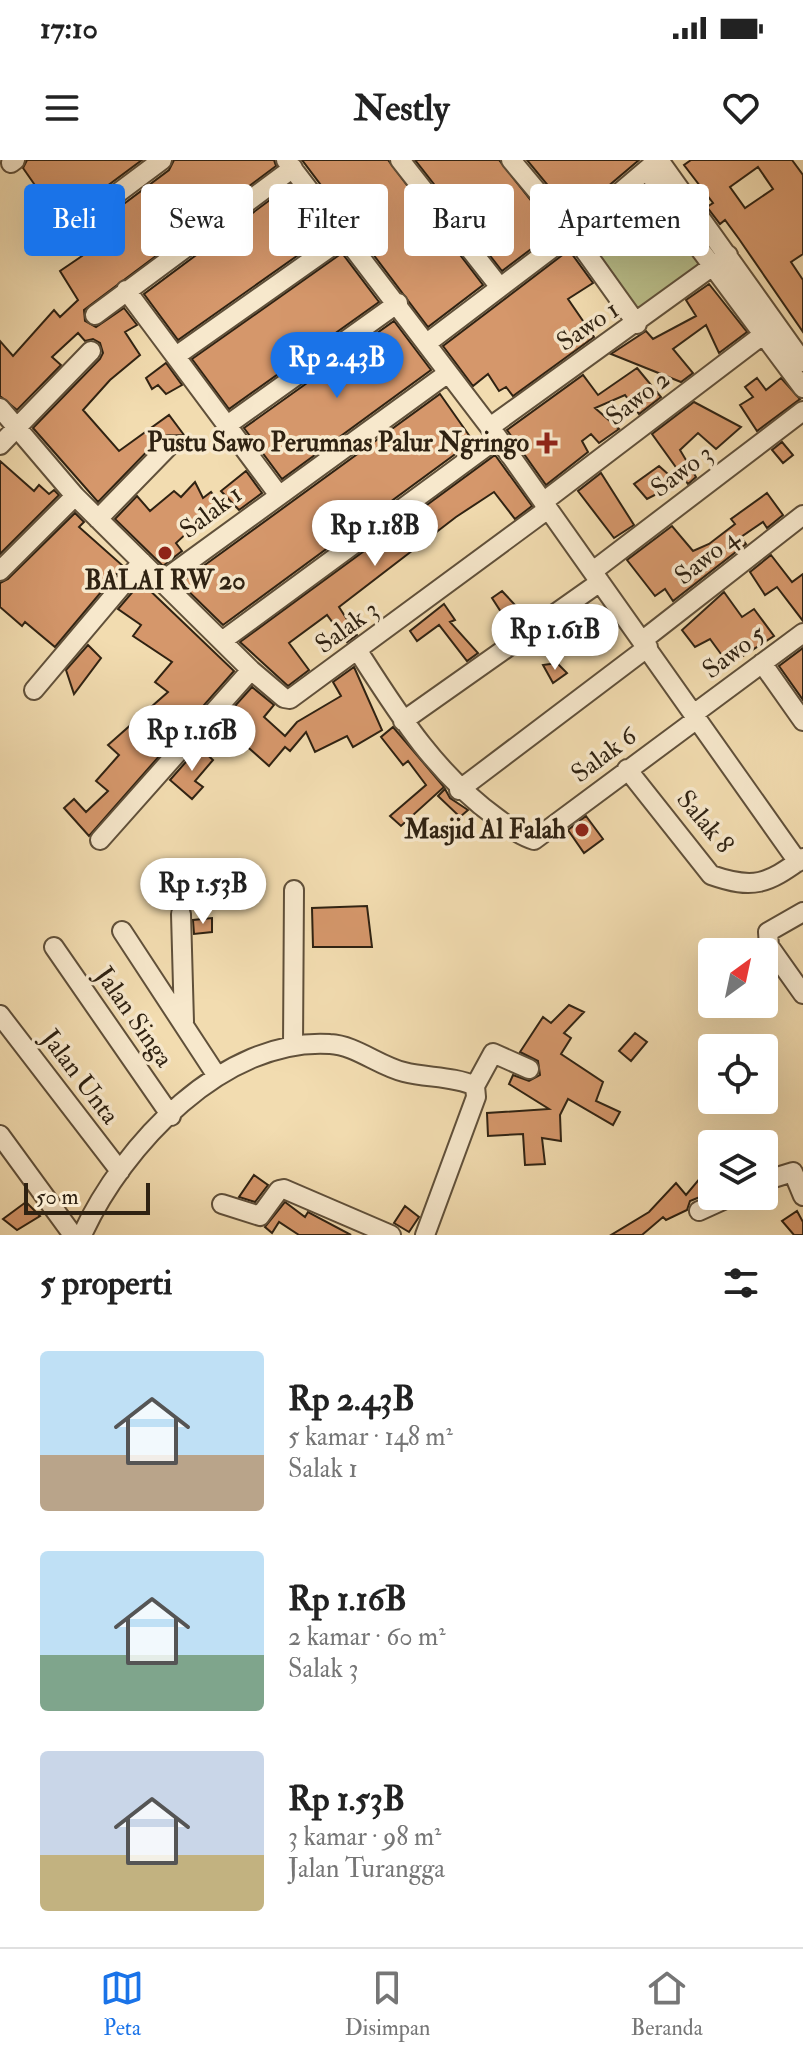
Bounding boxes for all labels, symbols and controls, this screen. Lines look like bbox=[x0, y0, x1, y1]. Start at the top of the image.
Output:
text: 17:10 bbox=[40, 10, 98, 47]
icon: menu bbox=[40, 86, 84, 130]
text: Nestly bbox=[354, 86, 449, 131]
icon: heart bbox=[719, 86, 763, 130]
chip: Beli bbox=[24, 184, 125, 256]
chip: Sewa bbox=[141, 184, 253, 256]
chip: Filter bbox=[269, 184, 388, 256]
chip: Baru bbox=[404, 184, 514, 256]
chip: Apartemen bbox=[530, 184, 709, 256]
street label: Sawo 1 bbox=[551, 294, 625, 358]
pin: Rp 2.43B bbox=[254, 332, 420, 400]
text: Rp 2.43B bbox=[289, 342, 385, 374]
street label: Sawo 2 bbox=[600, 363, 676, 433]
place label: Pustu Sawo Perumnas Palur Ngringo bbox=[147, 427, 529, 460]
marker: Pustu Sawo Perumnas Palur Ngringo bbox=[536, 432, 558, 454]
street label: Sawo 3 bbox=[645, 438, 719, 504]
street label: Salak 1 bbox=[174, 478, 248, 546]
pin: Rp 1.18B bbox=[292, 500, 458, 568]
text: Rp 1.18B bbox=[330, 510, 420, 542]
street label: Sawo 4 bbox=[668, 521, 746, 592]
marker: BALAI RW 20 bbox=[156, 544, 174, 562]
place label: BALAI RW 20 bbox=[84, 565, 246, 597]
street label: Salak 3 bbox=[309, 593, 385, 661]
pin: Rp 1.61B bbox=[472, 604, 638, 672]
text: Rp 1.61B bbox=[510, 614, 600, 646]
street label: Sawo 5 bbox=[696, 618, 772, 686]
pin: Rp 1.16B bbox=[109, 705, 275, 773]
text: Rp 1.16B bbox=[147, 715, 237, 747]
street label: Salak 6 bbox=[565, 719, 645, 790]
street label: Salak 8 bbox=[669, 784, 741, 860]
place label: Masjid Al Falah bbox=[403, 814, 566, 846]
marker: Masjid Al Falah bbox=[573, 821, 591, 839]
pin: Rp 1.53B bbox=[120, 858, 286, 926]
text: Rp 1.53B bbox=[158, 868, 248, 900]
north arrow bbox=[698, 938, 778, 1018]
map controls bbox=[698, 938, 778, 1210]
street label: Jalan Singa bbox=[87, 960, 180, 1074]
street label: Jalan Unta bbox=[33, 1022, 126, 1131]
button: locate bbox=[698, 1034, 778, 1114]
button: layers bbox=[698, 1130, 778, 1210]
scale bar bbox=[24, 1179, 150, 1215]
text: 50 m bbox=[36, 1183, 78, 1211]
icon: filters bbox=[719, 1261, 763, 1305]
text: 5 properti bbox=[40, 1262, 172, 1305]
text: Rp 2.43B bbox=[288, 1378, 415, 1421]
icon: home bbox=[104, 1383, 200, 1479]
text: 5 kamar · 148 m² bbox=[288, 1421, 453, 1453]
text: Salak 1 bbox=[288, 1453, 358, 1485]
text: Rp 1.16B bbox=[288, 1578, 407, 1621]
icon: home bbox=[104, 1583, 200, 1679]
text: 2 kamar · 60 m² bbox=[288, 1621, 446, 1653]
text: Salak 3 bbox=[288, 1653, 358, 1685]
text: Rp 1.53B bbox=[288, 1778, 405, 1821]
icon: home bbox=[104, 1783, 200, 1879]
text: 3 kamar · 98 m² bbox=[288, 1821, 441, 1853]
text: Jalan Turangga bbox=[288, 1853, 445, 1885]
tab: Peta bbox=[100, 1966, 144, 2042]
tab: Disimpan bbox=[345, 1966, 430, 2042]
tab: Beranda bbox=[631, 1966, 703, 2042]

